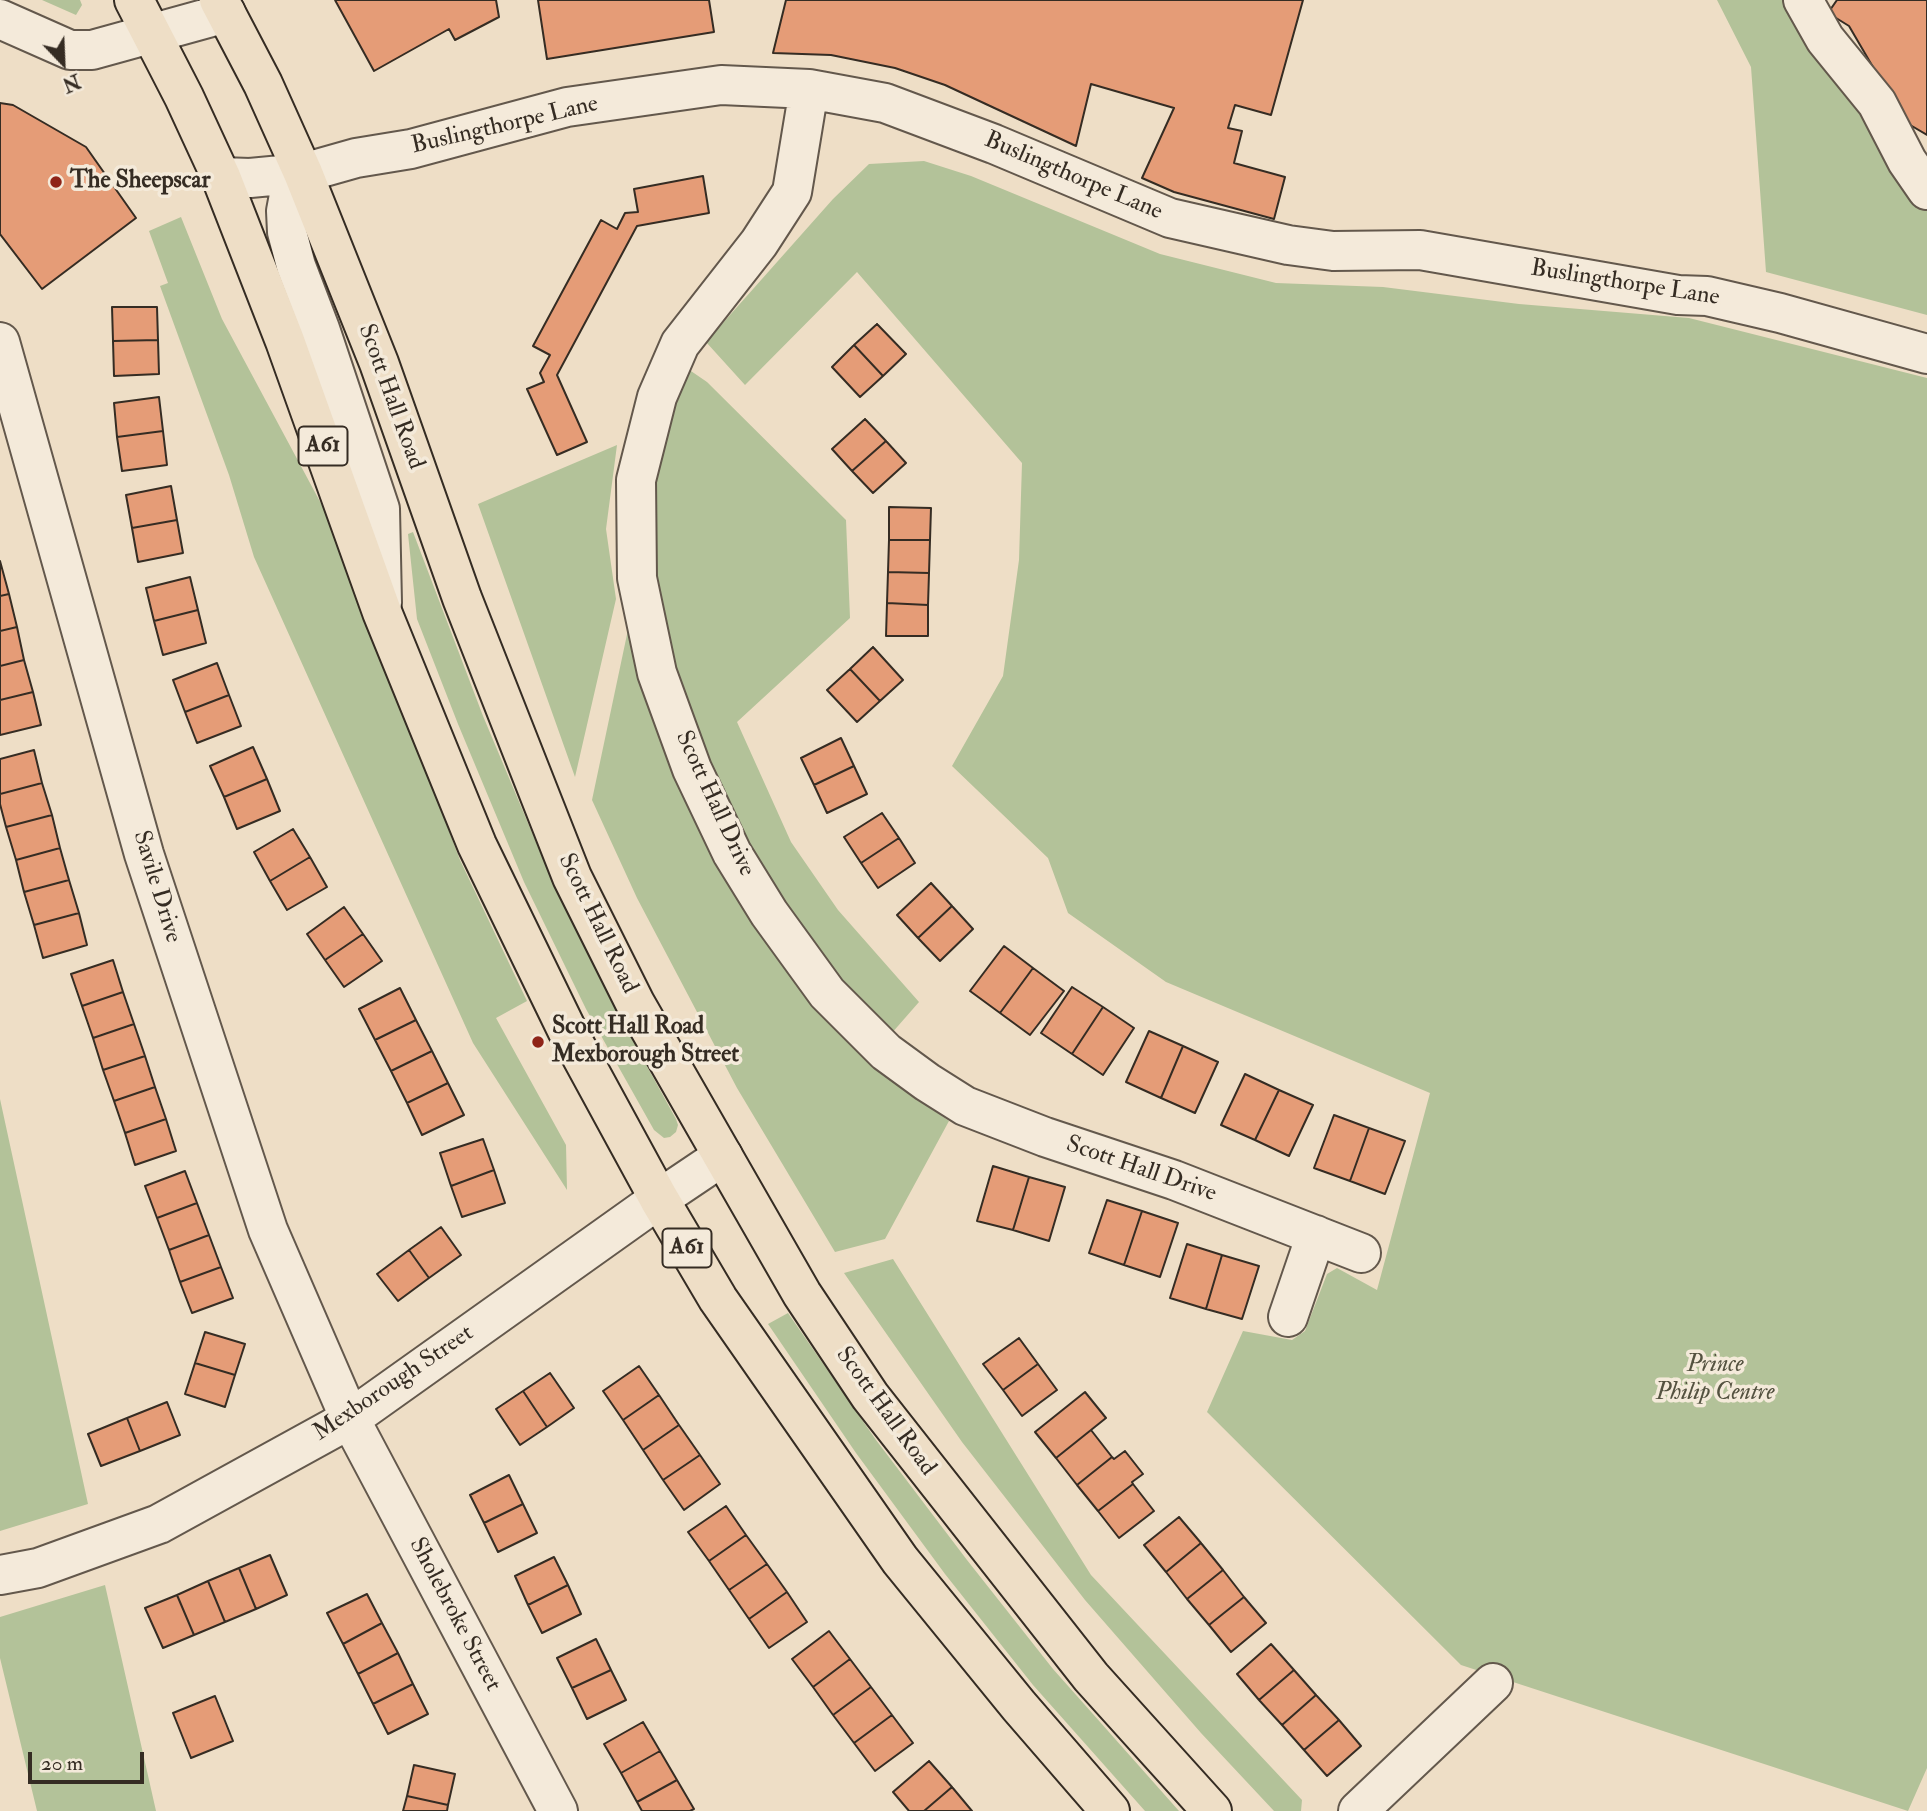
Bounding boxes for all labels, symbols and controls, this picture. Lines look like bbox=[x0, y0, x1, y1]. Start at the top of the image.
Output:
north arrow bbox=[28, 28, 98, 98]
text: N bbox=[59, 68, 84, 97]
street label: Buslingthorpe Lane bbox=[409, 91, 601, 161]
street label: Buslingthorpe Lane bbox=[980, 126, 1166, 228]
place label: The Sheepscar bbox=[70, 168, 210, 196]
marker: The Sheepscar bbox=[48, 174, 64, 190]
street label: Buslingthorpe Lane bbox=[1529, 255, 1721, 313]
street label: Scott Hall Road bbox=[350, 321, 430, 473]
road number: A61 bbox=[298, 426, 348, 466]
street label: Scott Hall Drive bbox=[668, 727, 760, 881]
street label: Savile Drive bbox=[125, 827, 187, 947]
street label: Scott Hall Road bbox=[551, 849, 643, 999]
place label: Scott Hall Road Mexborough Street bbox=[552, 1014, 739, 1070]
marker: Scott Hall Road Mexborough Street bbox=[530, 1034, 546, 1050]
street label: Scott Hall Drive bbox=[1062, 1131, 1220, 1209]
road number: A61 bbox=[662, 1228, 712, 1268]
street label: Mexborough Street bbox=[308, 1320, 480, 1448]
street label: Scott Hall Road bbox=[829, 1342, 941, 1482]
park label: Prince Philip Centre bbox=[1655, 1352, 1775, 1408]
street label: Sholebroke Street bbox=[401, 1533, 507, 1697]
scale bar bbox=[32, 1738, 147, 1782]
text: 20 m bbox=[41, 1750, 83, 1777]

